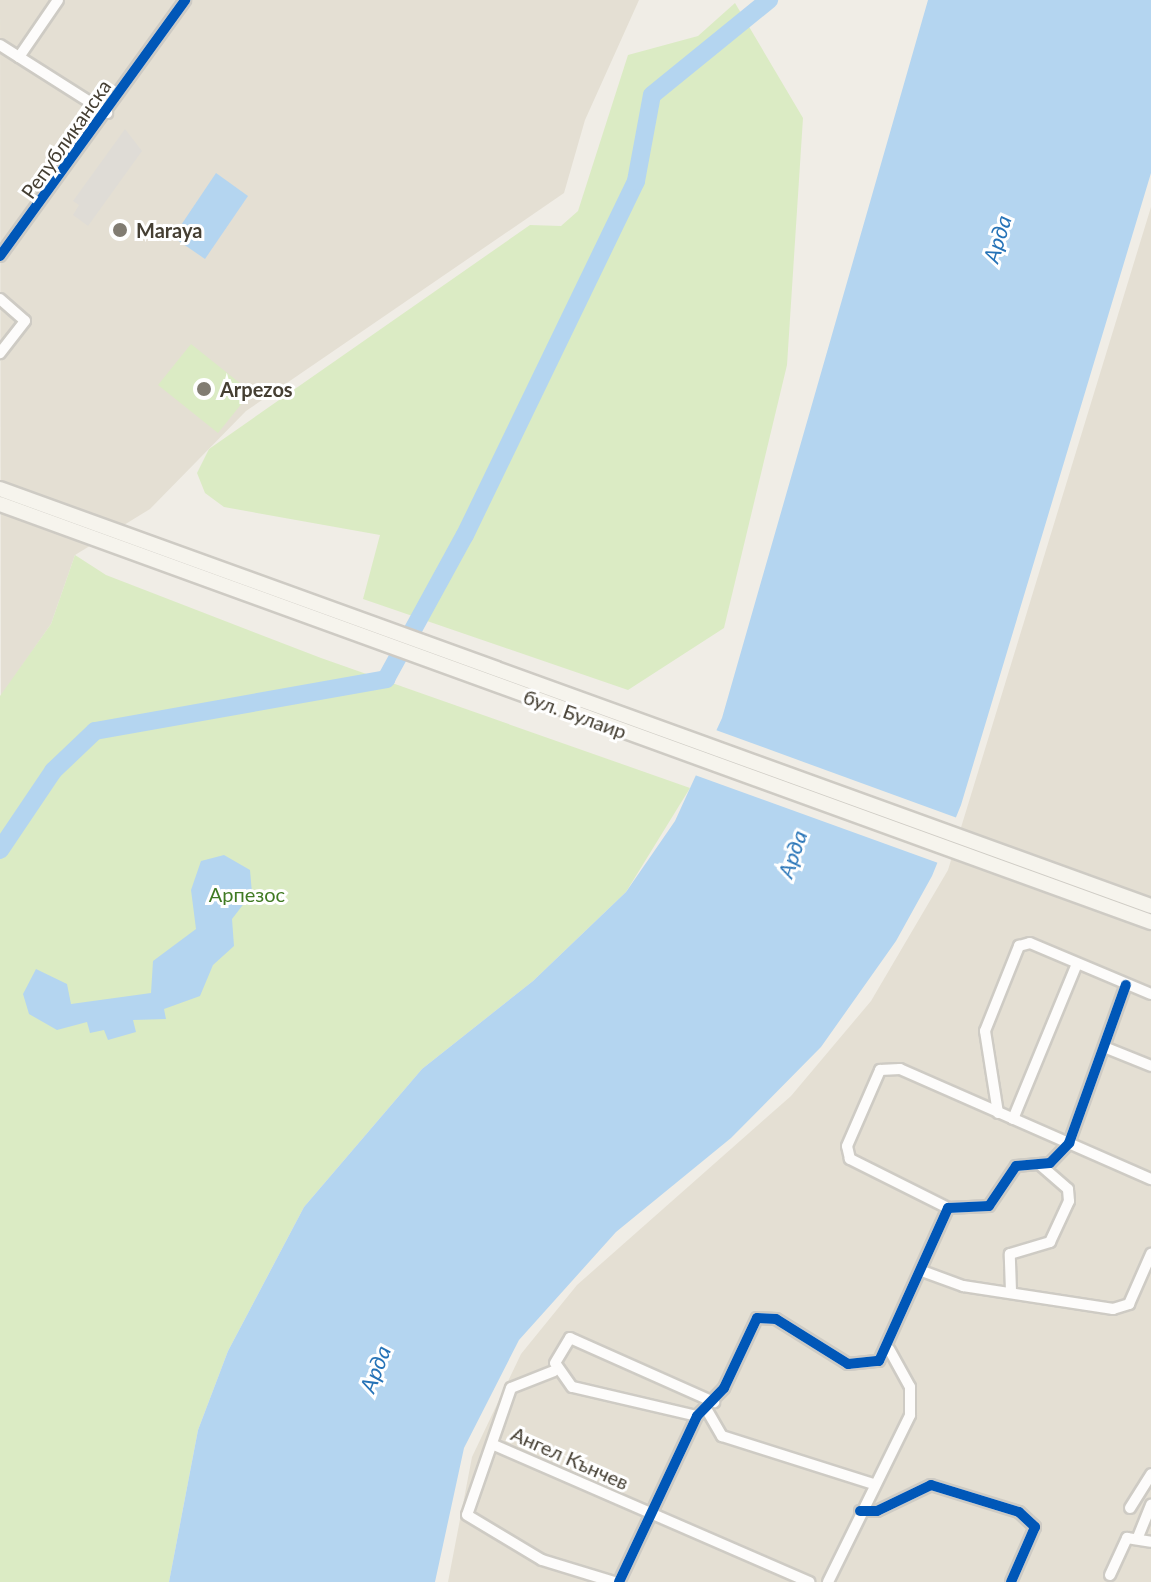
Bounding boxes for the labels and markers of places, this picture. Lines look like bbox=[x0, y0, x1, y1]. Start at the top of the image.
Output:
place label: Maraya bbox=[136, 218, 202, 242]
marker: Maraya bbox=[111, 221, 129, 239]
place label: Arpezos bbox=[220, 377, 293, 401]
marker: Arpezos bbox=[195, 380, 213, 398]

